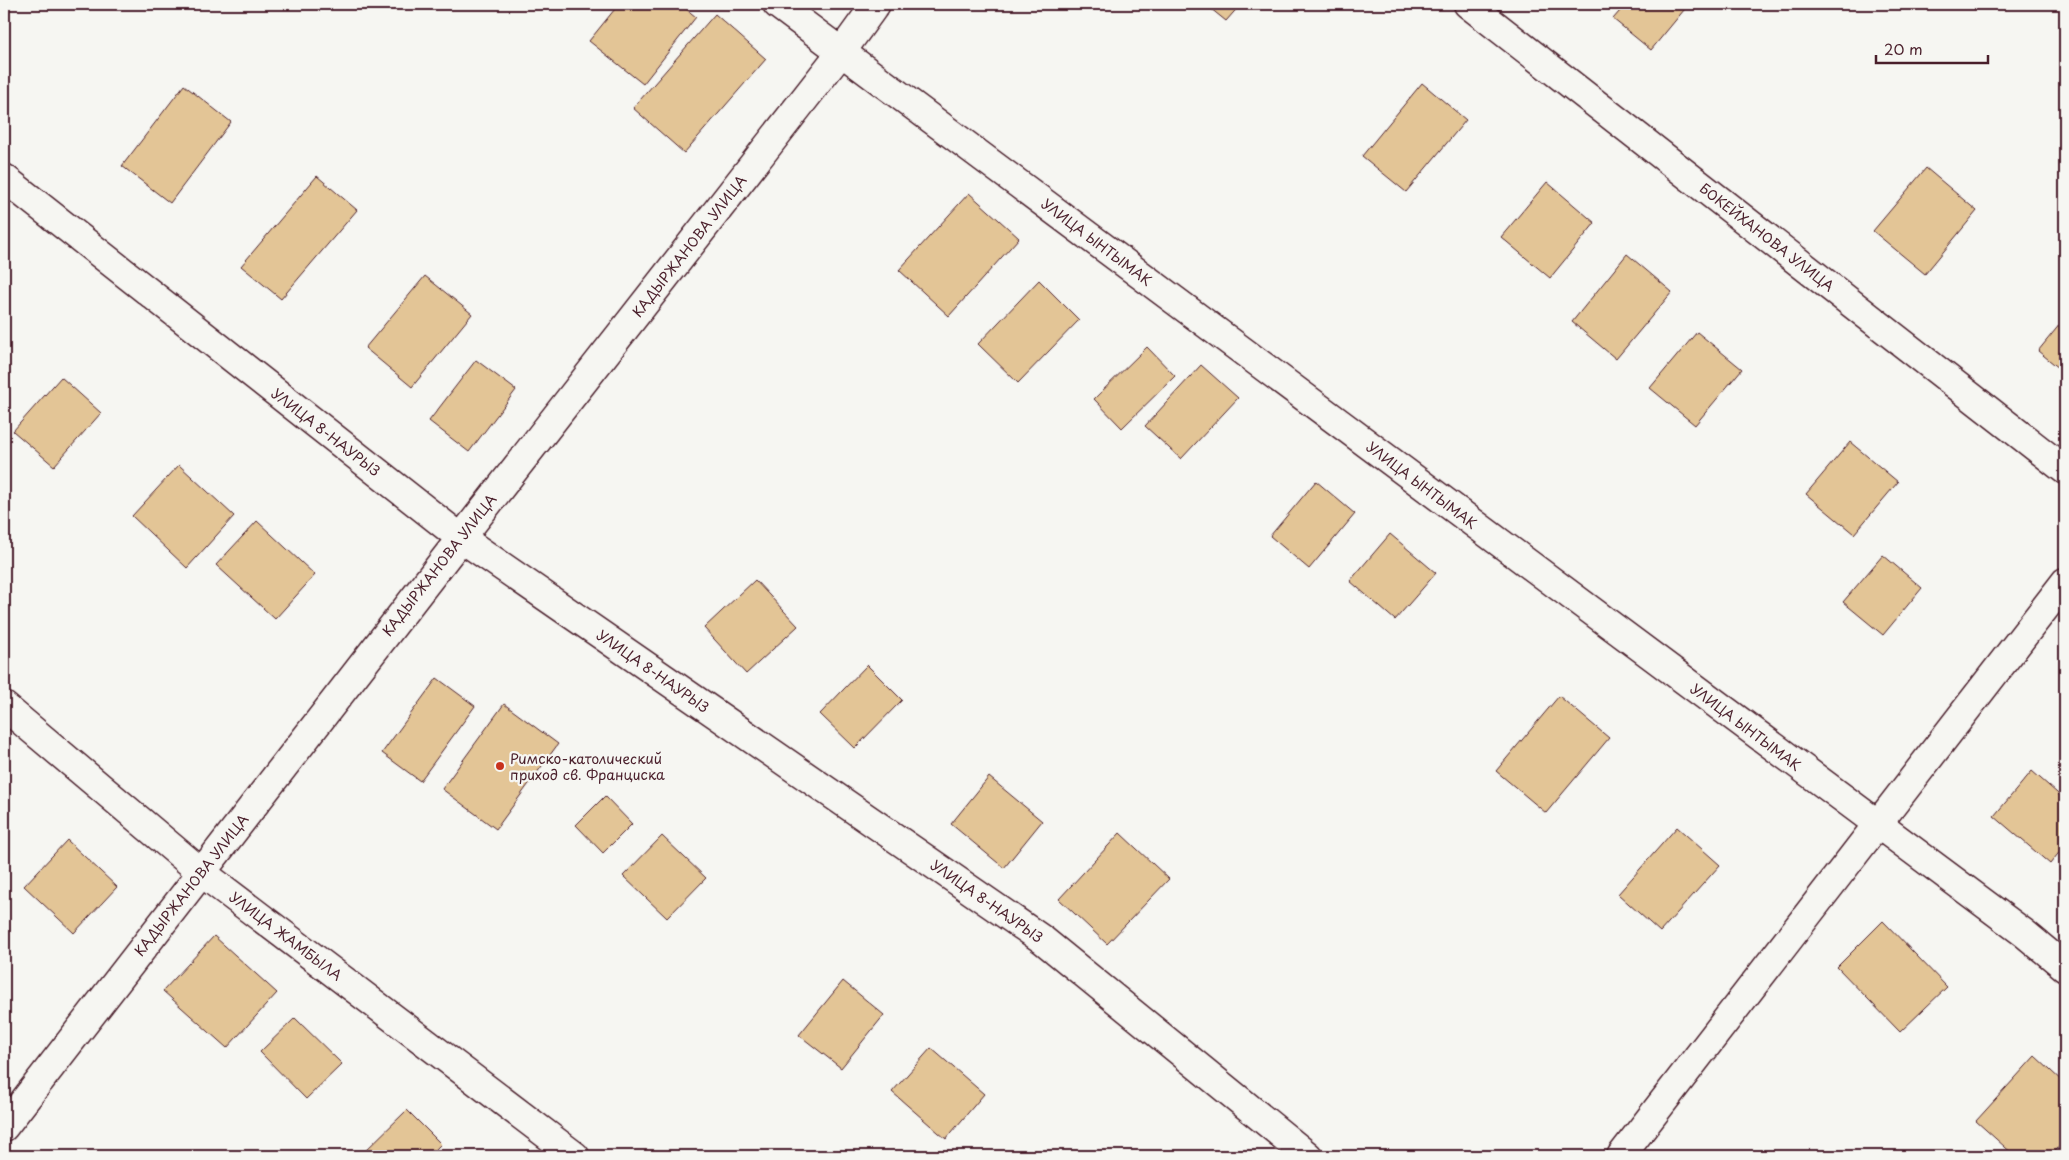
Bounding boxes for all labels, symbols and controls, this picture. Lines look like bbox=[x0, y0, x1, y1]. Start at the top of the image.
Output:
scale bar bbox=[1876, 32, 1989, 64]
text: 20 m bbox=[1884, 37, 1923, 60]
street label: КАДЫРЖАНОВА УЛИЦА bbox=[627, 170, 751, 321]
street label: БОКЕЙХАНОВА УЛИЦА bbox=[1695, 178, 1839, 296]
street label: УЛИЦА ЫНТЫМАК bbox=[1037, 193, 1157, 291]
street label: УЛИЦА 8-НАУРЫЗ bbox=[267, 383, 385, 481]
street label: УЛИЦА ЫНТЫМАК bbox=[1362, 436, 1482, 534]
street label: КАДЫРЖАНОВА УЛИЦА bbox=[377, 489, 501, 640]
street label: УЛИЦА 8-НАУРЫЗ bbox=[593, 624, 713, 718]
street label: УЛИЦА ЫНТЫМАК bbox=[1686, 678, 1806, 776]
place label: Римско-католический приход св. Франциска bbox=[510, 748, 665, 785]
marker: Римско-католический приход св. Франциска bbox=[494, 760, 506, 772]
street label: КАДЫРЖАНОВА УЛИЦА bbox=[129, 809, 253, 960]
street label: УЛИЦА 8-НАУРЫЗ bbox=[927, 854, 1047, 948]
street label: УЛИЦА ЖАМБЫЛА bbox=[225, 887, 347, 986]

